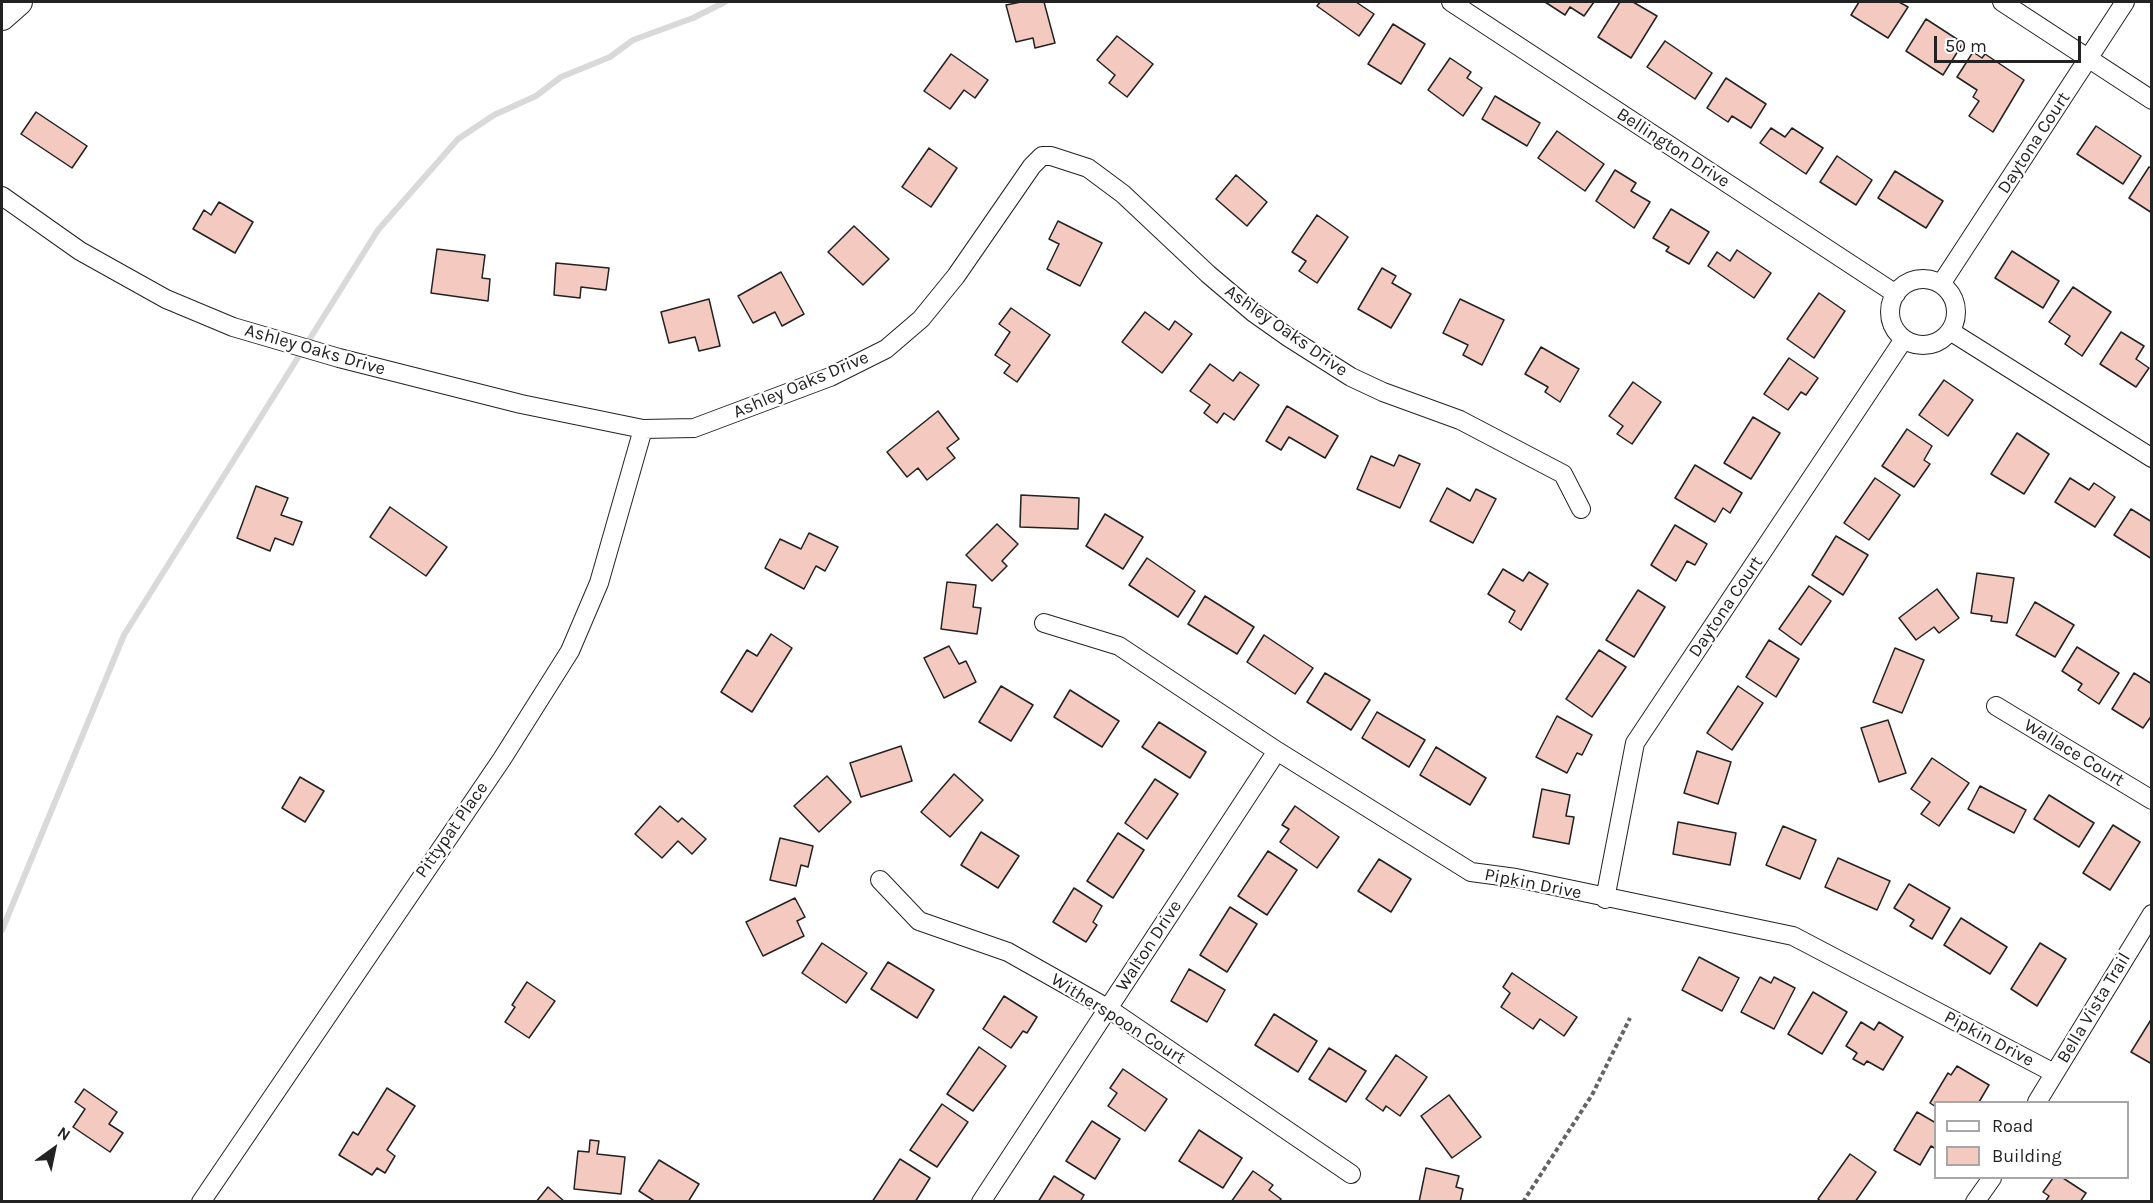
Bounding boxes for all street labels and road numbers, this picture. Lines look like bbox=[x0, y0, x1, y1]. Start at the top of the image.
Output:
street label: Daytona Court bbox=[1993, 88, 2075, 198]
street label: Bellington Drive bbox=[1612, 103, 1734, 193]
street label: Ashley Oaks Drive bbox=[1220, 281, 1352, 381]
street label: Ashley Oaks Drive bbox=[242, 320, 388, 380]
street label: Ashley Oaks Drive bbox=[730, 347, 872, 423]
street label: Daytona Court bbox=[1684, 553, 1768, 661]
street label: Wallace Court bbox=[2020, 715, 2128, 791]
street label: Pittypat Place bbox=[411, 778, 493, 882]
street label: Pipkin Drive bbox=[1483, 864, 1583, 904]
street label: Walton Drive bbox=[1112, 896, 1186, 996]
street label: Bella Vista Trail bbox=[2053, 949, 2135, 1067]
street label: Witherspoon Court bbox=[1047, 969, 1189, 1069]
street label: Pipkin Drive bbox=[1940, 1006, 2038, 1072]

